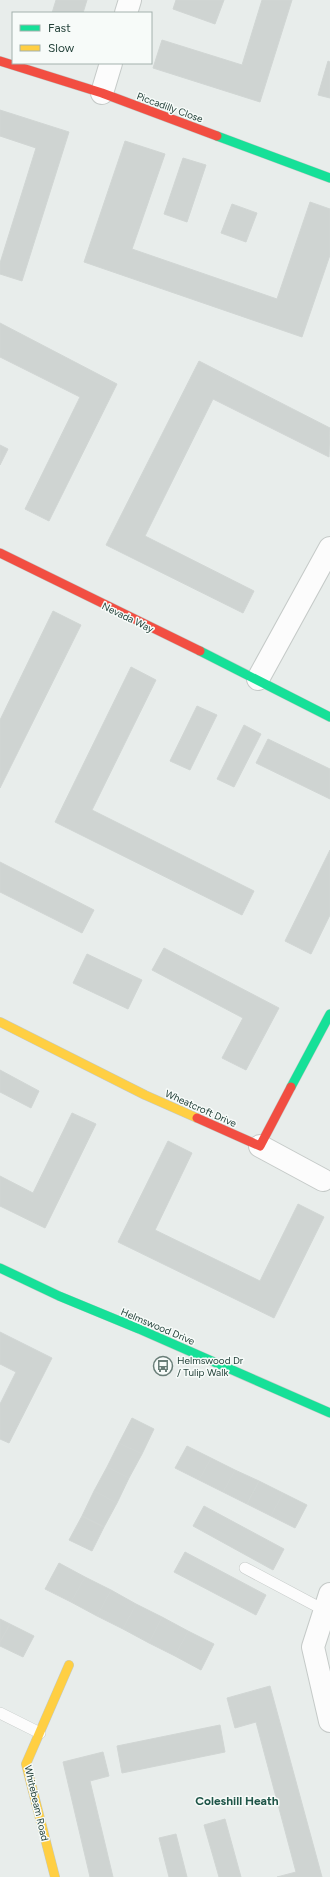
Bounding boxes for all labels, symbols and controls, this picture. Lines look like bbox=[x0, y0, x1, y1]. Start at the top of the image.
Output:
legend bbox=[12, 12, 152, 64]
text: Fast bbox=[48, 21, 71, 35]
text: Slow bbox=[48, 41, 75, 55]
street label: Piccadilly Close bbox=[135, 89, 205, 126]
street label: Nevada Way bbox=[100, 599, 157, 636]
street label: Wheatcroft Drive bbox=[163, 1087, 239, 1130]
street label: Helmswood Drive bbox=[119, 1305, 197, 1348]
place label: Helmswood Dr / Tulip Walk bbox=[177, 1354, 244, 1379]
bus stop icon: Helmswood Dr / Tulip Walk bbox=[152, 1355, 174, 1377]
street label: Whitebeam Road bbox=[22, 1764, 52, 1842]
district label: Coleshill Heath bbox=[195, 1794, 279, 1808]

